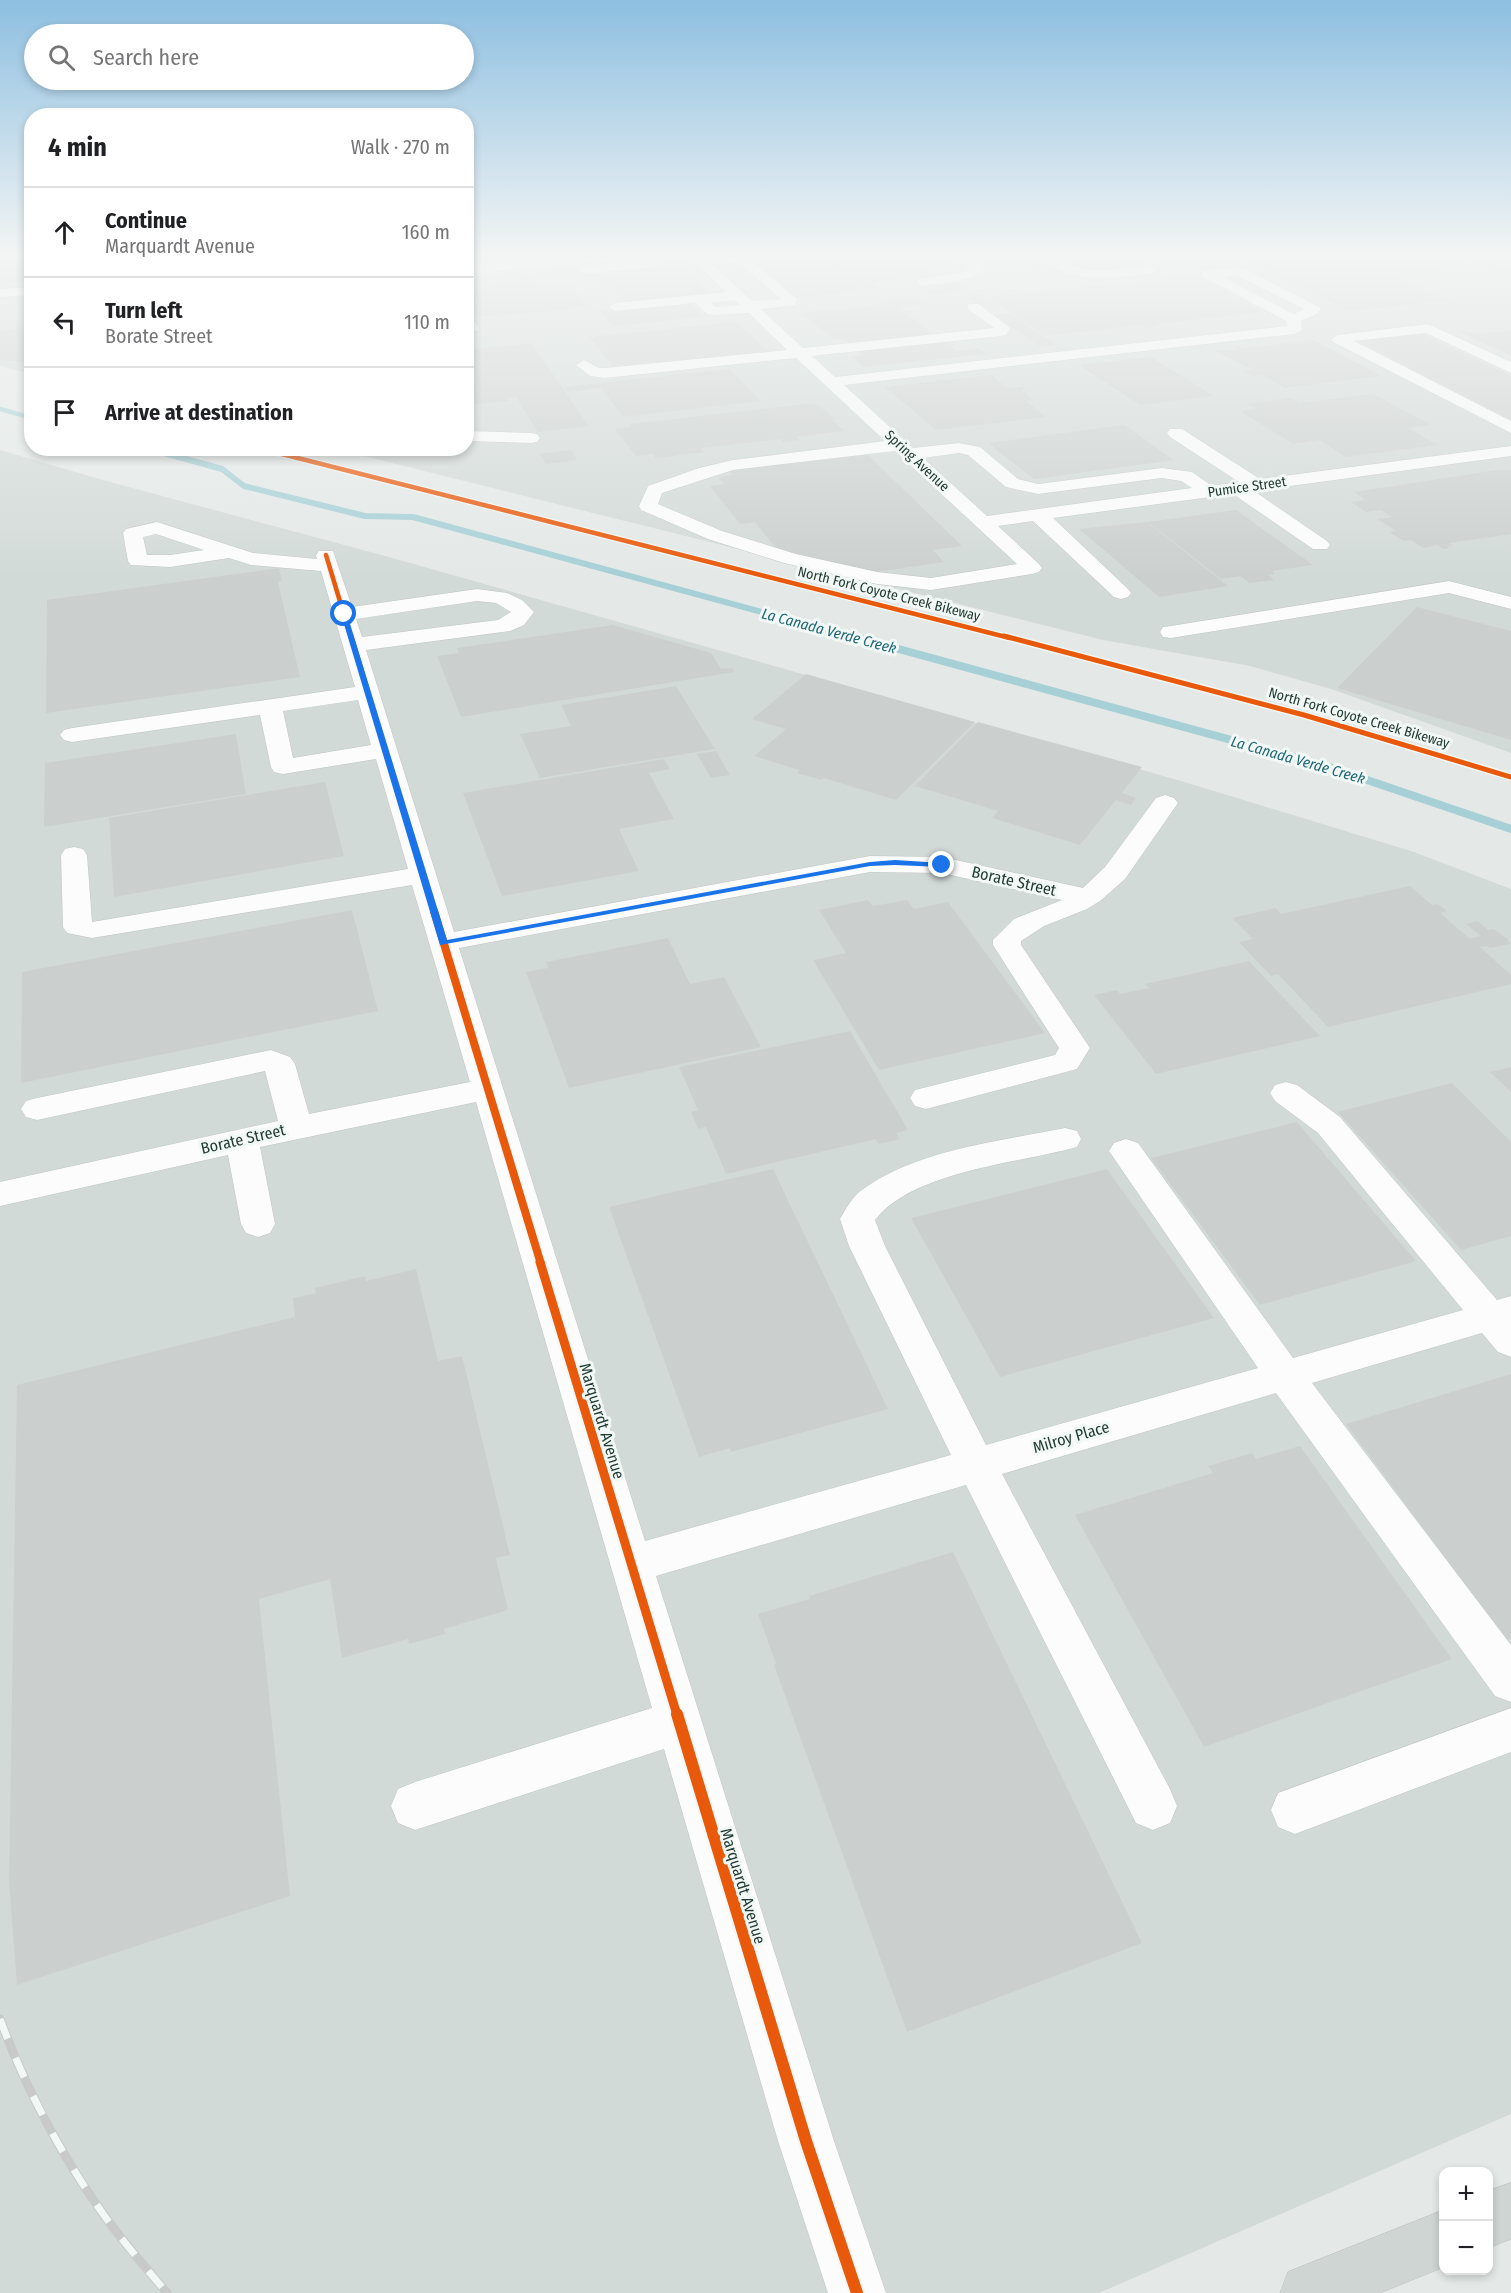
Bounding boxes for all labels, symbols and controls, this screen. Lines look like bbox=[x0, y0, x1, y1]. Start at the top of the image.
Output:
search box bbox=[24, 24, 474, 90]
icon: search bbox=[45, 41, 78, 74]
text: Search here bbox=[93, 44, 199, 71]
text: 4 min bbox=[48, 132, 107, 163]
text: Walk · 270 m bbox=[351, 135, 450, 159]
text: Continue bbox=[105, 207, 187, 234]
icon: ahead bbox=[48, 216, 81, 249]
text: 160 m bbox=[402, 220, 450, 244]
text: Marquardt Avenue bbox=[105, 234, 255, 258]
text: Turn left bbox=[105, 297, 183, 324]
icon: left bbox=[48, 306, 81, 339]
text: 110 m bbox=[404, 310, 450, 334]
text: Borate Street bbox=[105, 324, 213, 348]
icon: arrive bbox=[48, 396, 81, 429]
text: Arrive at destination bbox=[105, 399, 293, 426]
street label: Spring Avenue bbox=[881, 427, 953, 495]
street label: Pumice Street bbox=[1207, 473, 1288, 501]
street label: North Fork Coyote Creek Bikeway bbox=[796, 563, 983, 625]
route start bbox=[330, 600, 356, 626]
water label: La Canada Verde Creek bbox=[760, 604, 899, 658]
street label: North Fork Coyote Creek Bikeway bbox=[1267, 684, 1452, 752]
water label: La Canada Verde Creek bbox=[1229, 732, 1368, 788]
route end bbox=[928, 851, 954, 877]
street label: Borate Street bbox=[970, 862, 1059, 900]
street label: Borate Street bbox=[199, 1120, 288, 1158]
street label: Marquardt Avenue bbox=[575, 1361, 629, 1481]
street label: Milroy Place bbox=[1031, 1417, 1112, 1457]
street label: Marquardt Avenue bbox=[716, 1826, 770, 1946]
map controls bbox=[1439, 2167, 1493, 2275]
button: + bbox=[1439, 2167, 1493, 2221]
button: − bbox=[1439, 2221, 1493, 2275]

